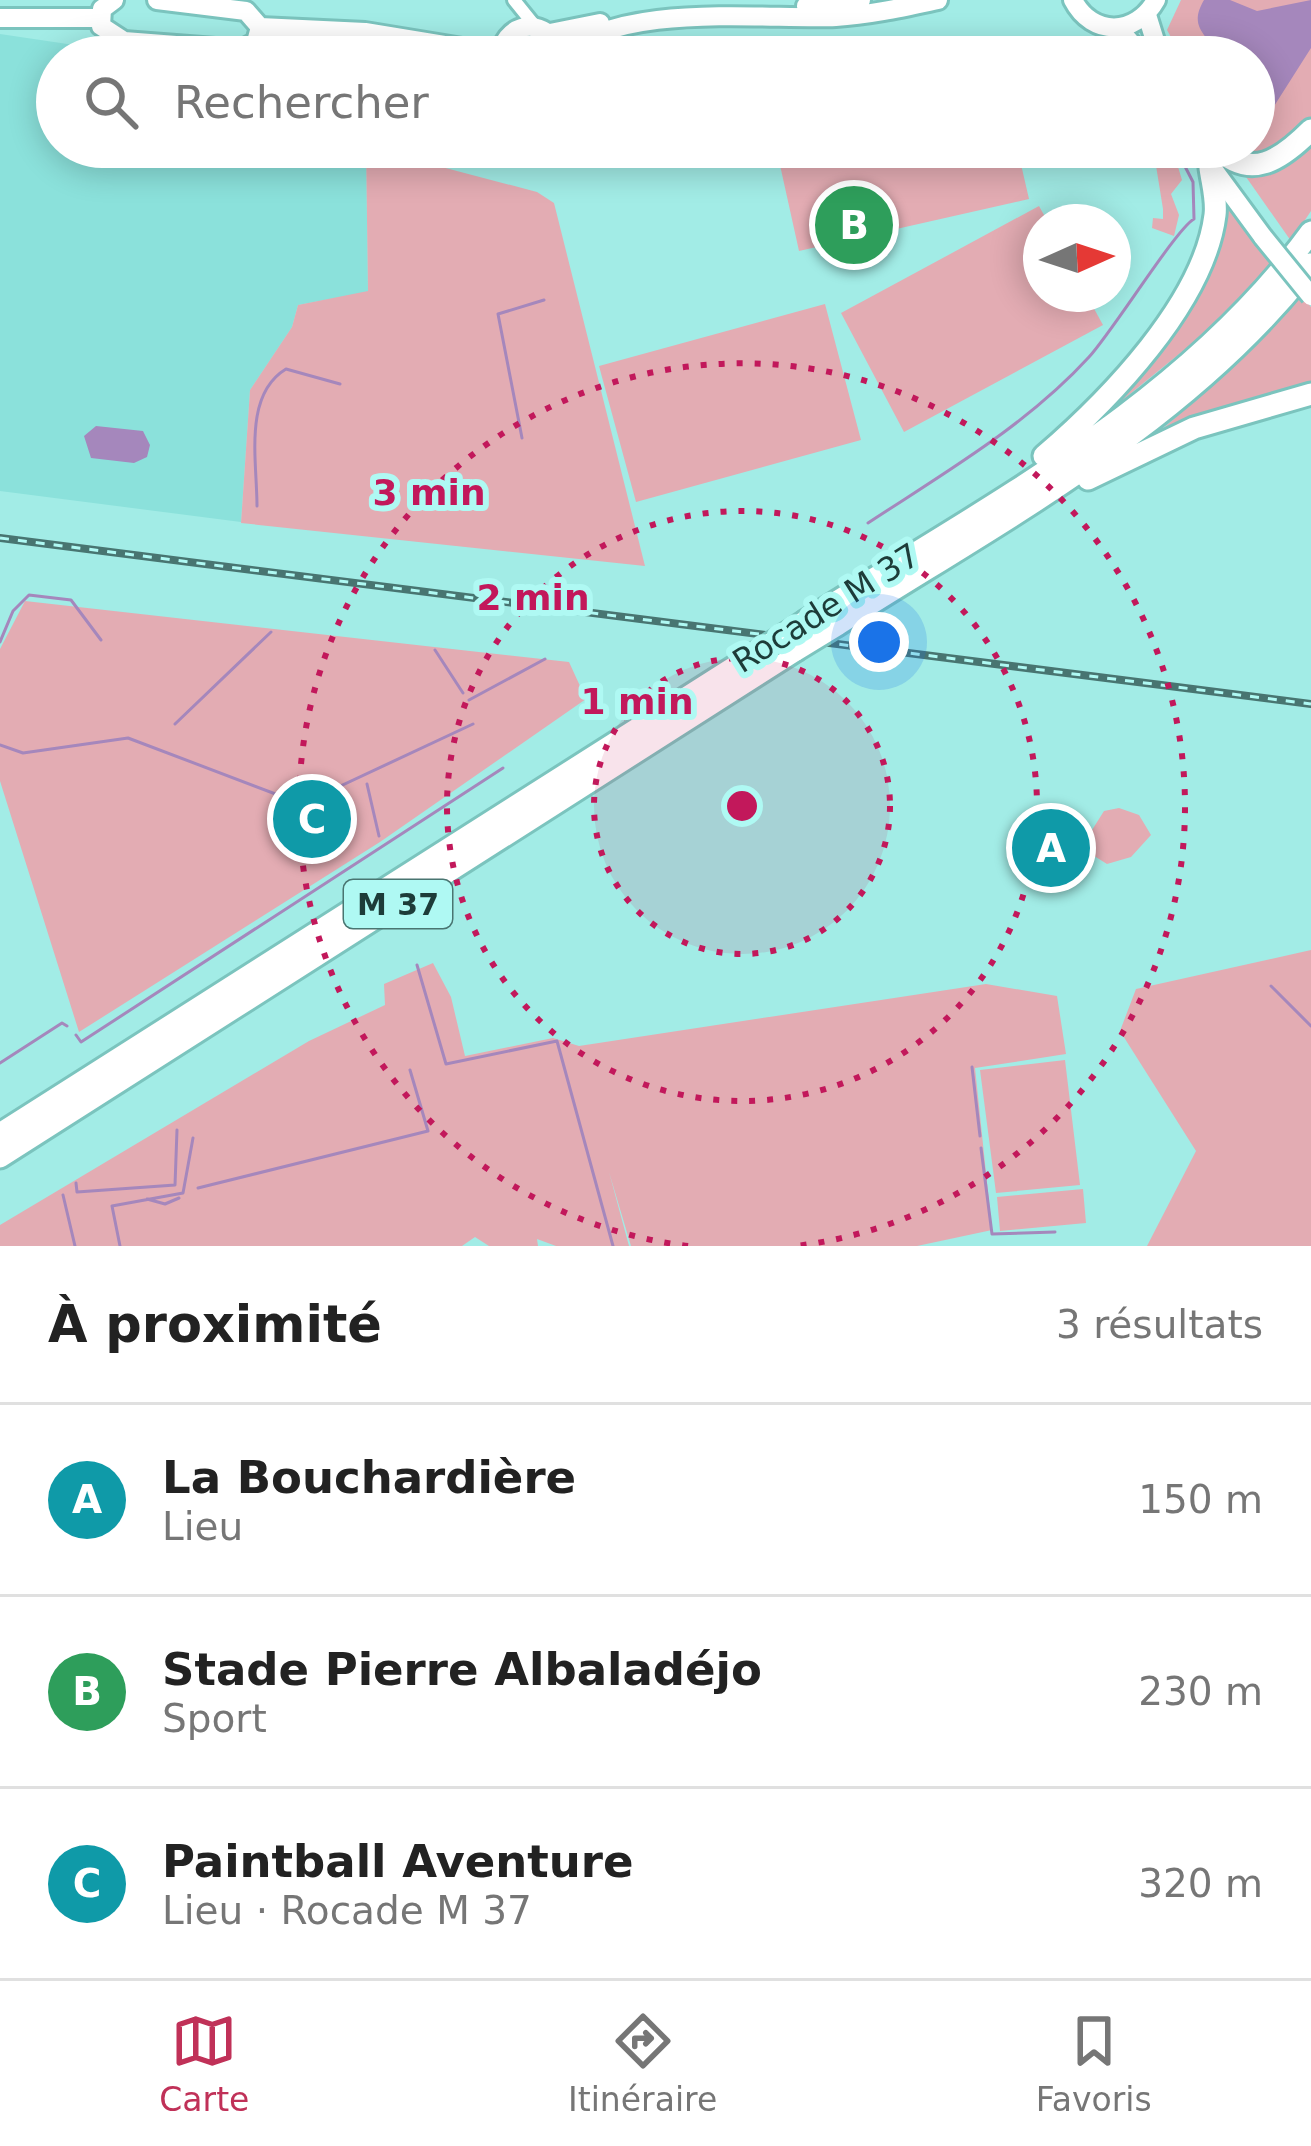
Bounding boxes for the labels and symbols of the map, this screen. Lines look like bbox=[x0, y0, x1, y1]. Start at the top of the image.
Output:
pin: B bbox=[815, 180, 893, 270]
north arrow bbox=[1023, 204, 1131, 312]
text: 3 min bbox=[372, 472, 486, 513]
street label: Rocade M 37 bbox=[725, 535, 927, 681]
text: 2 min bbox=[476, 577, 590, 618]
your location bbox=[849, 612, 909, 672]
text: 1 min bbox=[580, 681, 694, 722]
pin: C bbox=[273, 774, 351, 864]
centre of rings bbox=[721, 785, 763, 827]
pin: A bbox=[1012, 803, 1090, 893]
road number: M 37 bbox=[344, 880, 452, 928]

